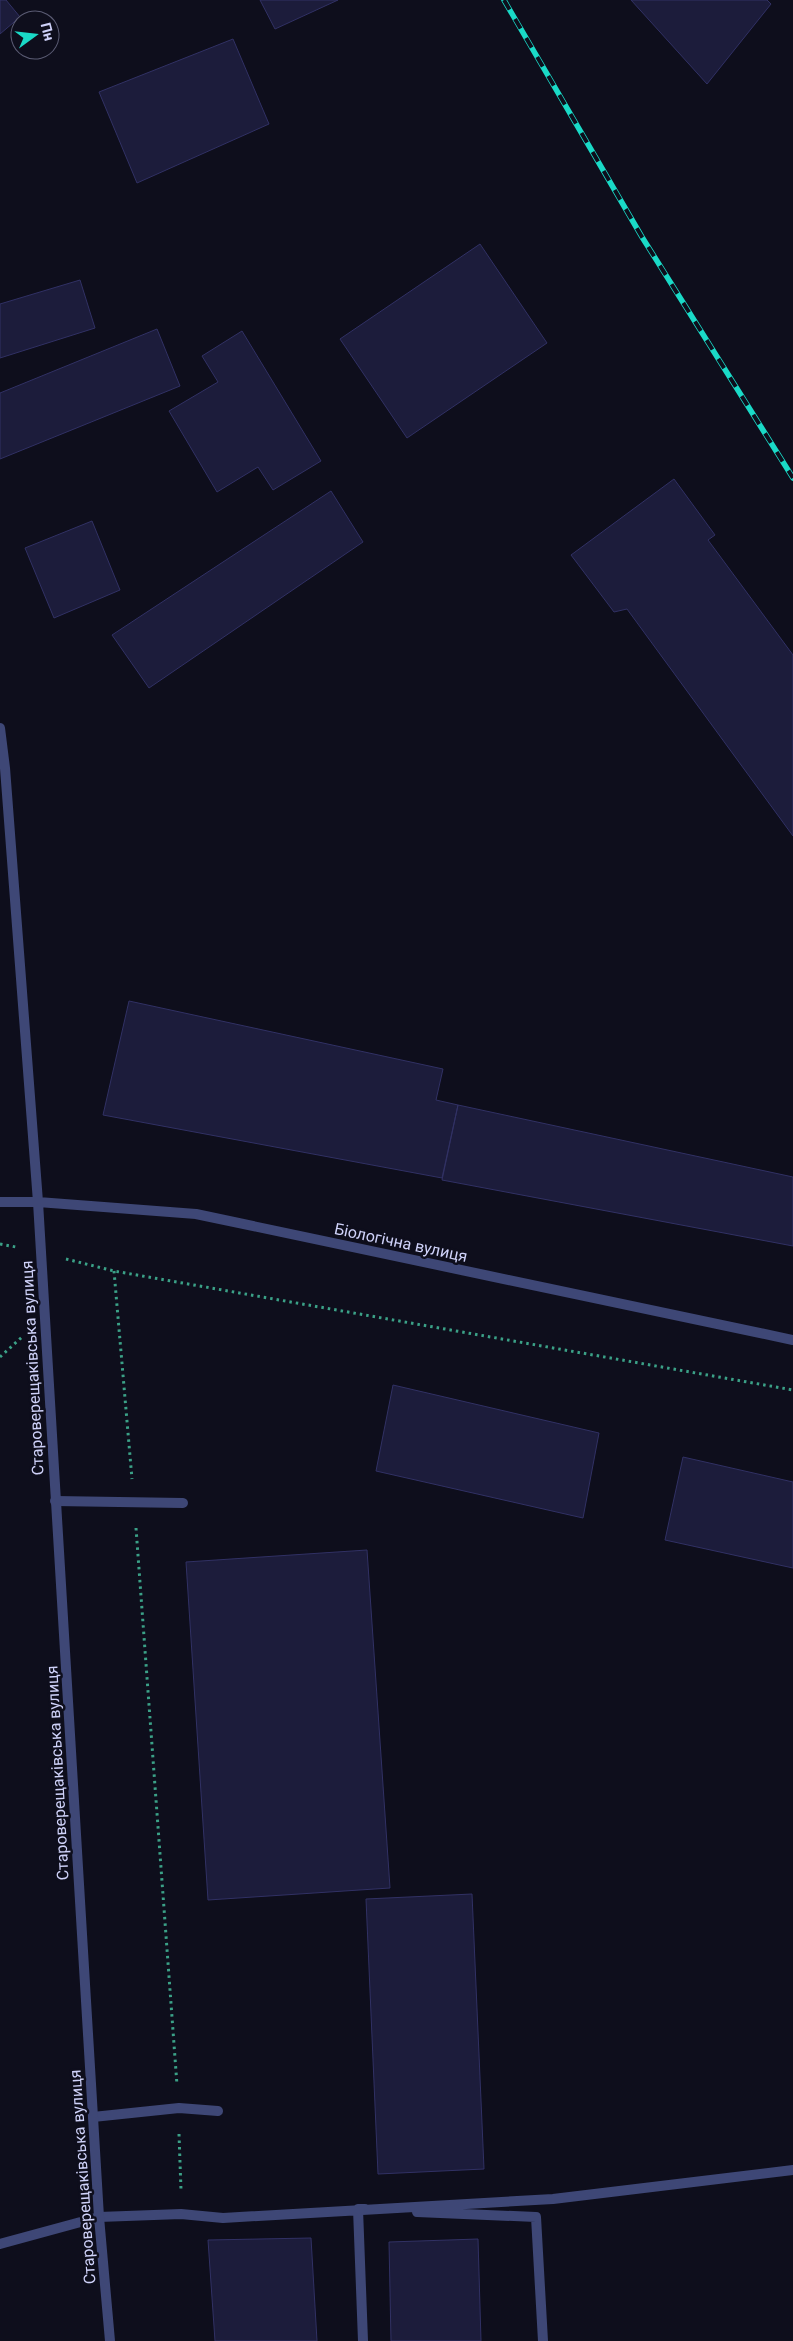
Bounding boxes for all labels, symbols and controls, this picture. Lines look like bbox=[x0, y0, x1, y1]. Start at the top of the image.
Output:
north arrow bbox=[10, 10, 60, 60]
text: Пн bbox=[38, 21, 58, 42]
street label: Біологічна вулиця bbox=[333, 1219, 469, 1266]
street label: Староверещаківська вулиця bbox=[17, 1260, 48, 1476]
street label: Староверещаківська вулиця bbox=[42, 1665, 73, 1881]
street label: Староверещаківська вулиця bbox=[66, 2069, 99, 2285]

